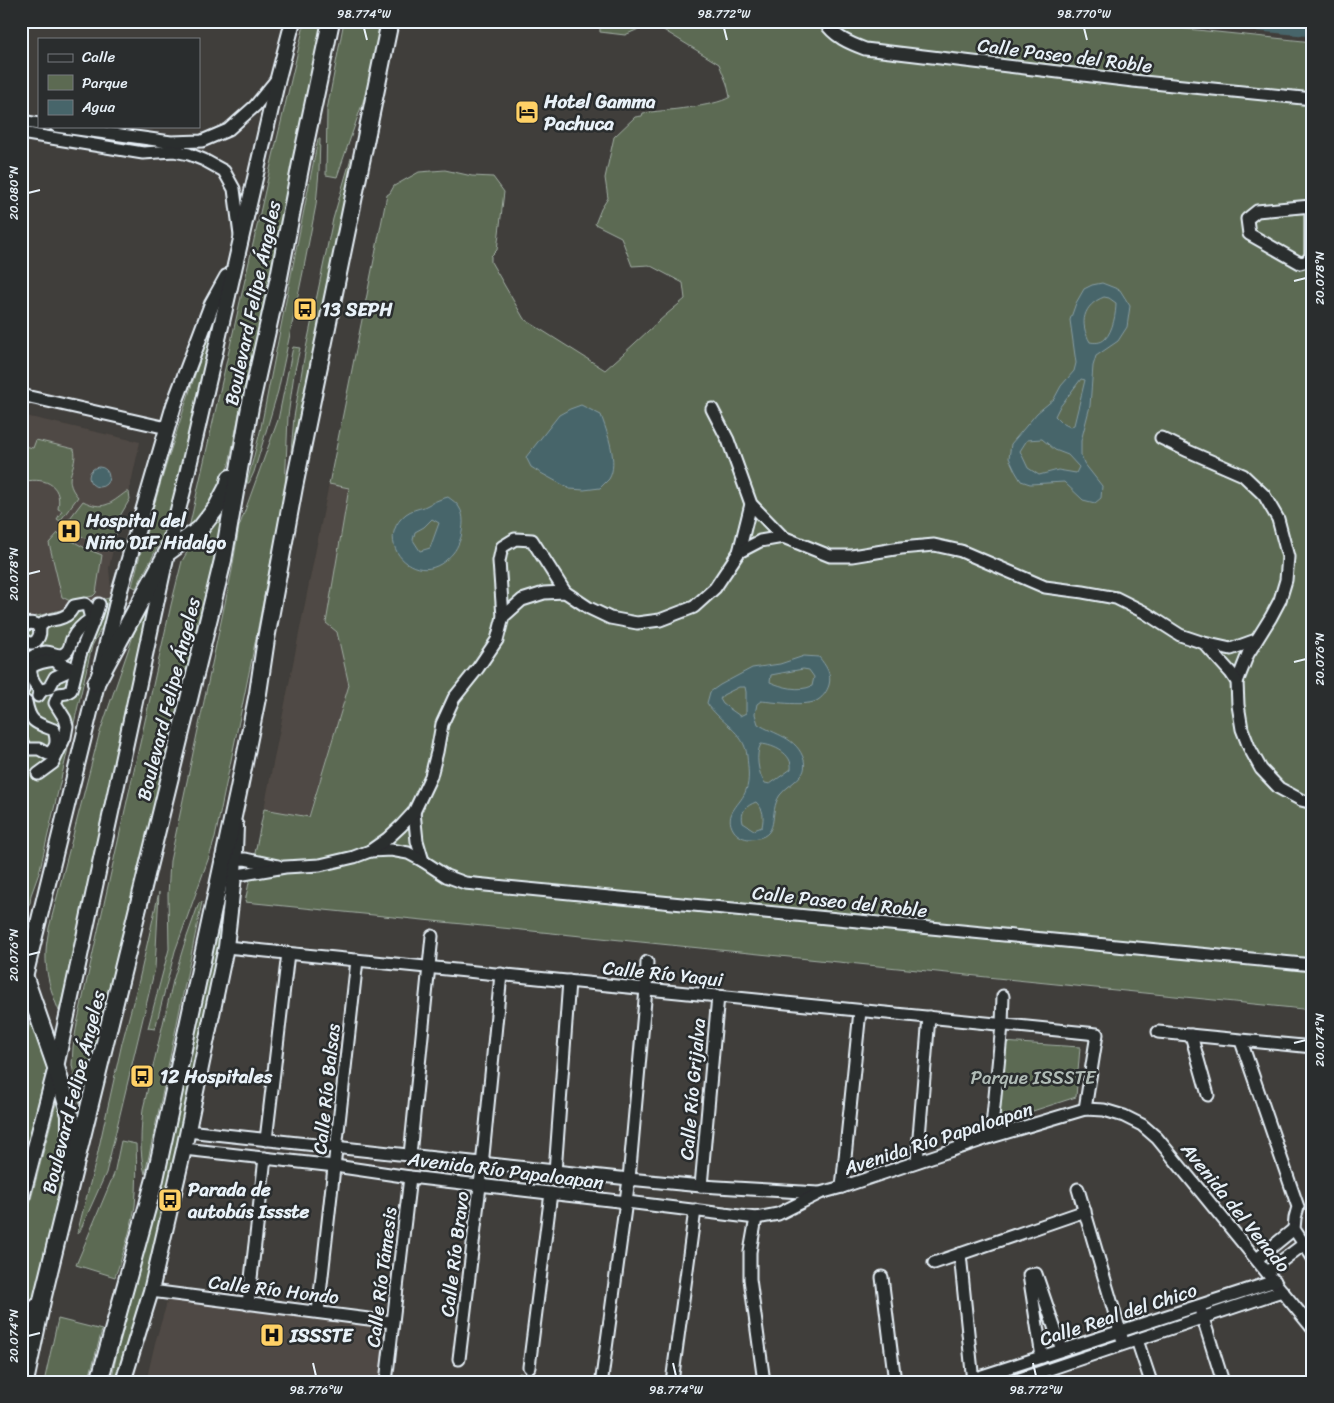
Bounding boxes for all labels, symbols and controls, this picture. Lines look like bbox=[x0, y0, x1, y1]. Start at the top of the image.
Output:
text: 98.774°W bbox=[337, 3, 392, 25]
text: 98.772°W bbox=[697, 3, 751, 25]
text: 98.770°W bbox=[1057, 3, 1112, 25]
street label: Calle Paseo del Roble bbox=[976, 28, 1154, 83]
legend bbox=[38, 38, 200, 128]
text: Calle bbox=[82, 44, 115, 70]
text: Parque bbox=[82, 70, 127, 96]
place label: Hotel Gamma Pachuca bbox=[543, 85, 656, 140]
text: Agua bbox=[81, 94, 115, 120]
hotel icon: Hotel Gamma Pachuca bbox=[514, 99, 540, 125]
text: 20.080°N bbox=[3, 165, 25, 220]
street label: Boulevard Felipe Ángeles bbox=[215, 197, 290, 408]
text: 20.078°N bbox=[1309, 251, 1331, 305]
place label: 13 SEPH bbox=[322, 293, 393, 326]
bus stop icon: 13 SEPH bbox=[292, 296, 318, 322]
place label: Hospital del Niño DIF Hidalgo bbox=[85, 504, 227, 559]
hospital icon: Hospital del Niño DIF Hidalgo bbox=[56, 518, 82, 544]
text: 20.078°N bbox=[3, 547, 25, 601]
street label: Boulevard Felipe Ángeles bbox=[127, 594, 210, 804]
text: 20.076°N bbox=[1309, 632, 1331, 685]
street label: Calle Paseo del Roble bbox=[751, 876, 929, 927]
text: 20.076°N bbox=[3, 928, 25, 981]
street label: Calle Río Yaqui bbox=[601, 951, 725, 996]
street label: Boulevard Felipe Ángeles bbox=[32, 987, 115, 1197]
text: 20.074°N bbox=[1309, 1013, 1331, 1067]
street label: Calle Río Grijalva bbox=[670, 1016, 715, 1161]
street label: Calle Río Balsas bbox=[303, 1022, 350, 1156]
place label: 12 Hospitales bbox=[160, 1060, 274, 1093]
park label: Parque ISSSTE bbox=[970, 1061, 1097, 1094]
bus stop icon: 12 Hospitales bbox=[129, 1063, 155, 1089]
street label: Avenida Río Papaloapan bbox=[838, 1092, 1037, 1185]
street label: Avenida del Venado bbox=[1172, 1134, 1299, 1280]
street label: Avenida Río Papaloapan bbox=[405, 1142, 606, 1199]
place label: Parada de autobús Issste bbox=[187, 1173, 310, 1228]
bus stop icon: Parada de autobús Issste bbox=[157, 1187, 183, 1213]
street label: Calle Río Bravo bbox=[430, 1189, 479, 1319]
street label: Calle Río Támesis bbox=[357, 1205, 407, 1349]
street label: Calle Río Hondo bbox=[207, 1265, 341, 1314]
street label: Calle Real del Chico bbox=[1035, 1273, 1201, 1355]
text: 20.074°N bbox=[3, 1309, 25, 1363]
place label: ISSSTE bbox=[289, 1319, 354, 1352]
hospital icon: ISSSTE bbox=[259, 1322, 285, 1348]
text: 98.776°W bbox=[289, 1379, 343, 1401]
text: 98.774°W bbox=[649, 1379, 704, 1401]
text: 98.772°W bbox=[1009, 1379, 1063, 1401]

